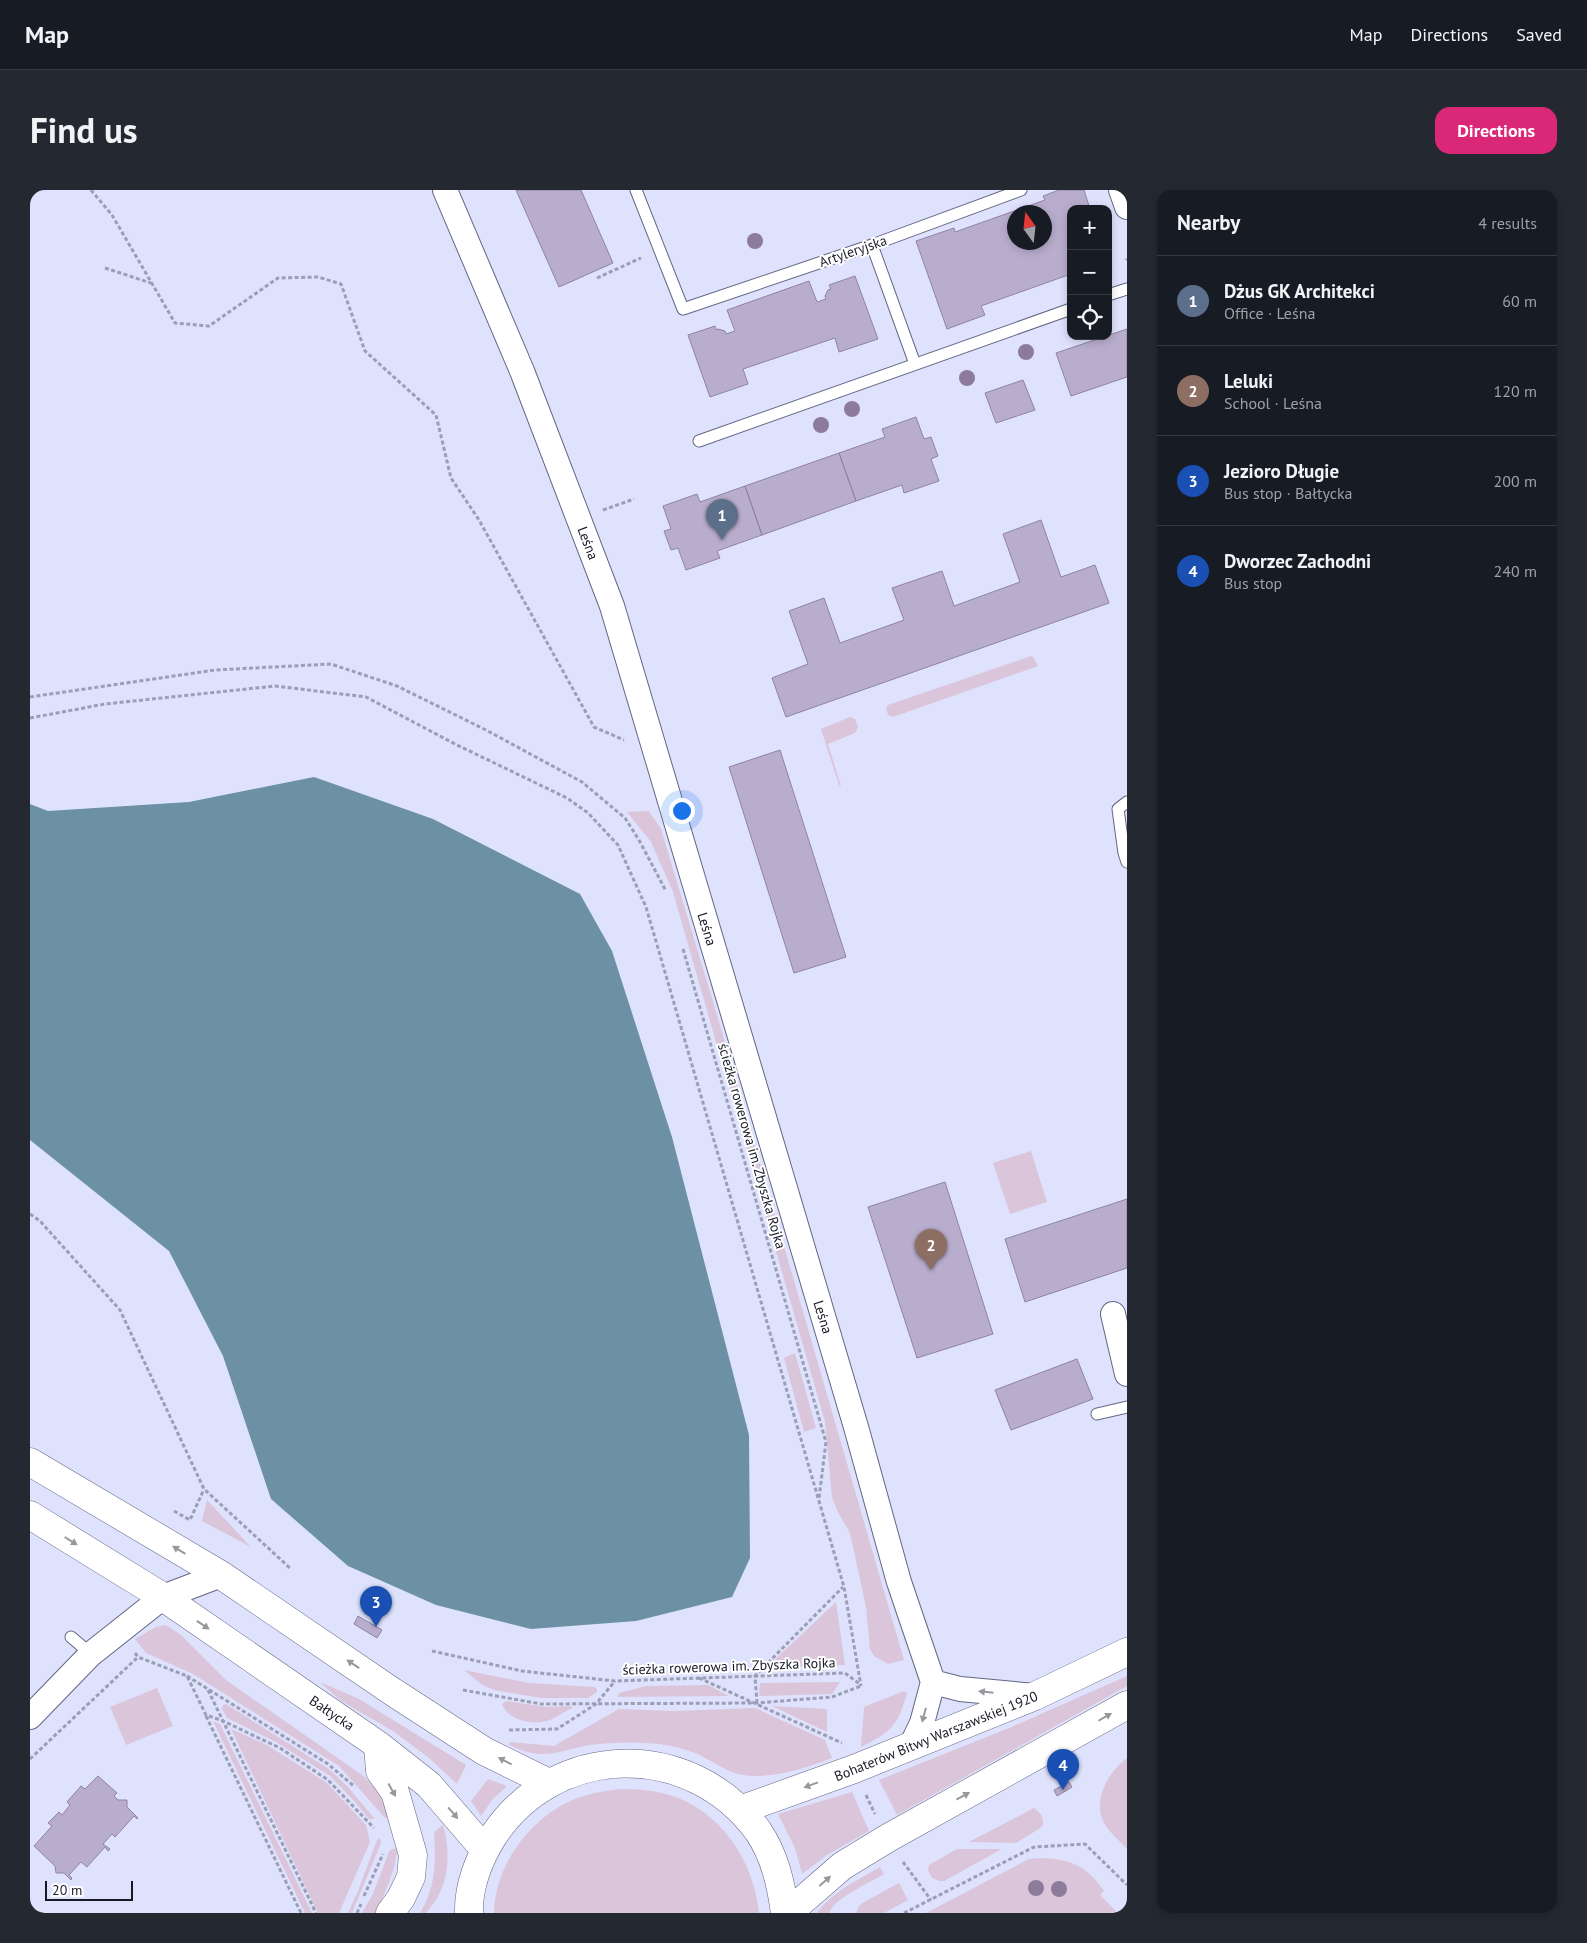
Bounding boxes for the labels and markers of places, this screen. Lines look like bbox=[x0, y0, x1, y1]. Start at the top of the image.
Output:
pin: 1 bbox=[706, 499, 738, 540]
pin: 2 bbox=[915, 1229, 947, 1270]
pin: 3 bbox=[360, 1586, 392, 1627]
pin: 4 bbox=[1047, 1749, 1079, 1790]

